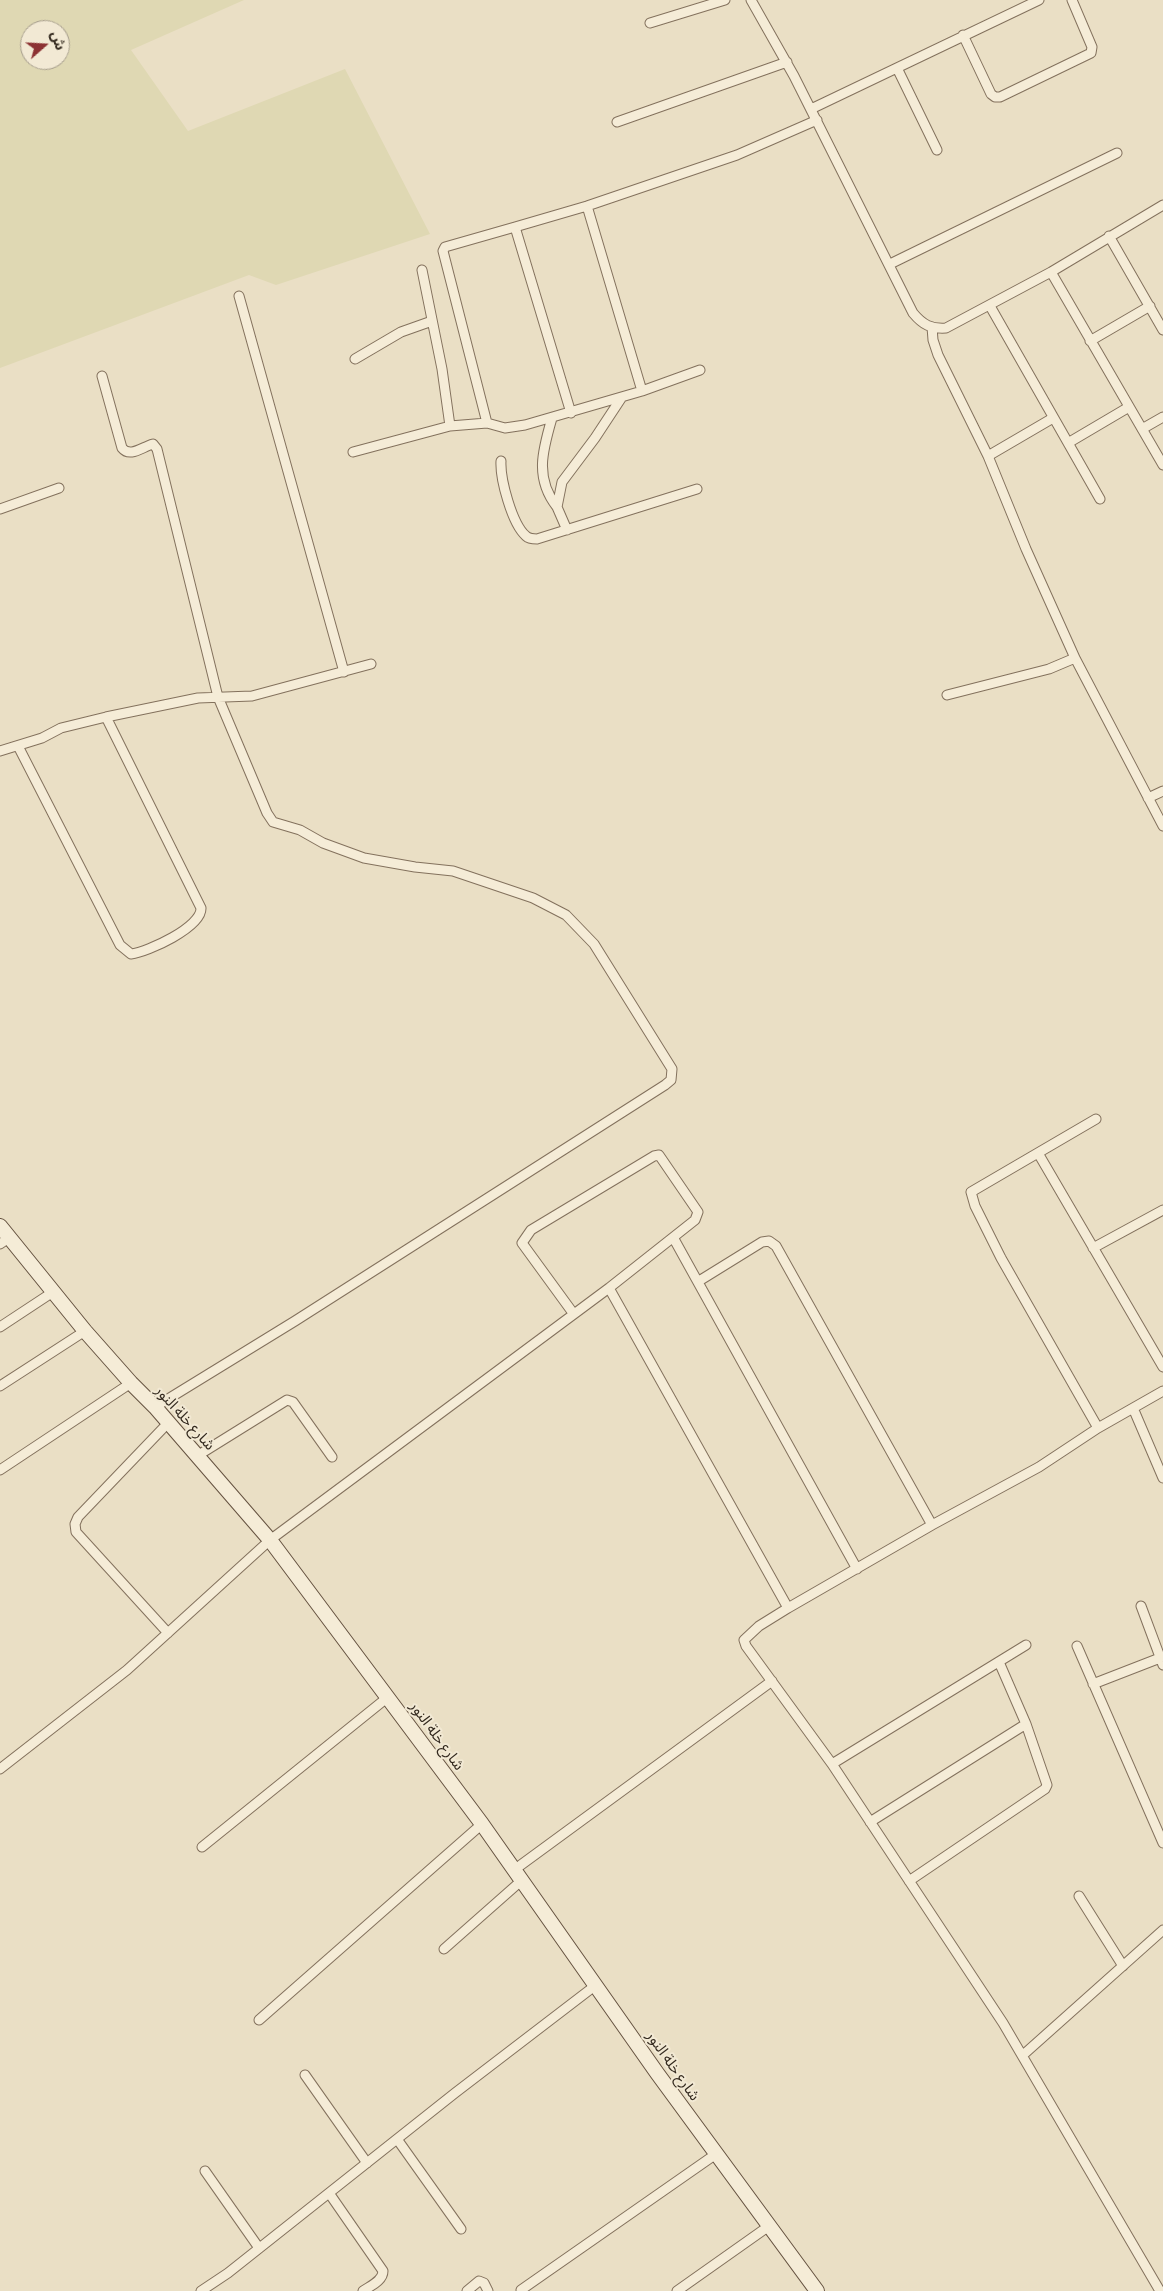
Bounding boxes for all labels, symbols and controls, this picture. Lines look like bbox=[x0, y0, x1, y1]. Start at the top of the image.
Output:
north arrow bbox=[20, 20, 70, 70]
text: ش bbox=[48, 29, 69, 52]
street label: شارع خلة النور bbox=[151, 1382, 219, 1454]
street label: شارع خلة النور bbox=[406, 1698, 468, 1774]
street label: شارع خلة النور bbox=[642, 2028, 704, 2104]

